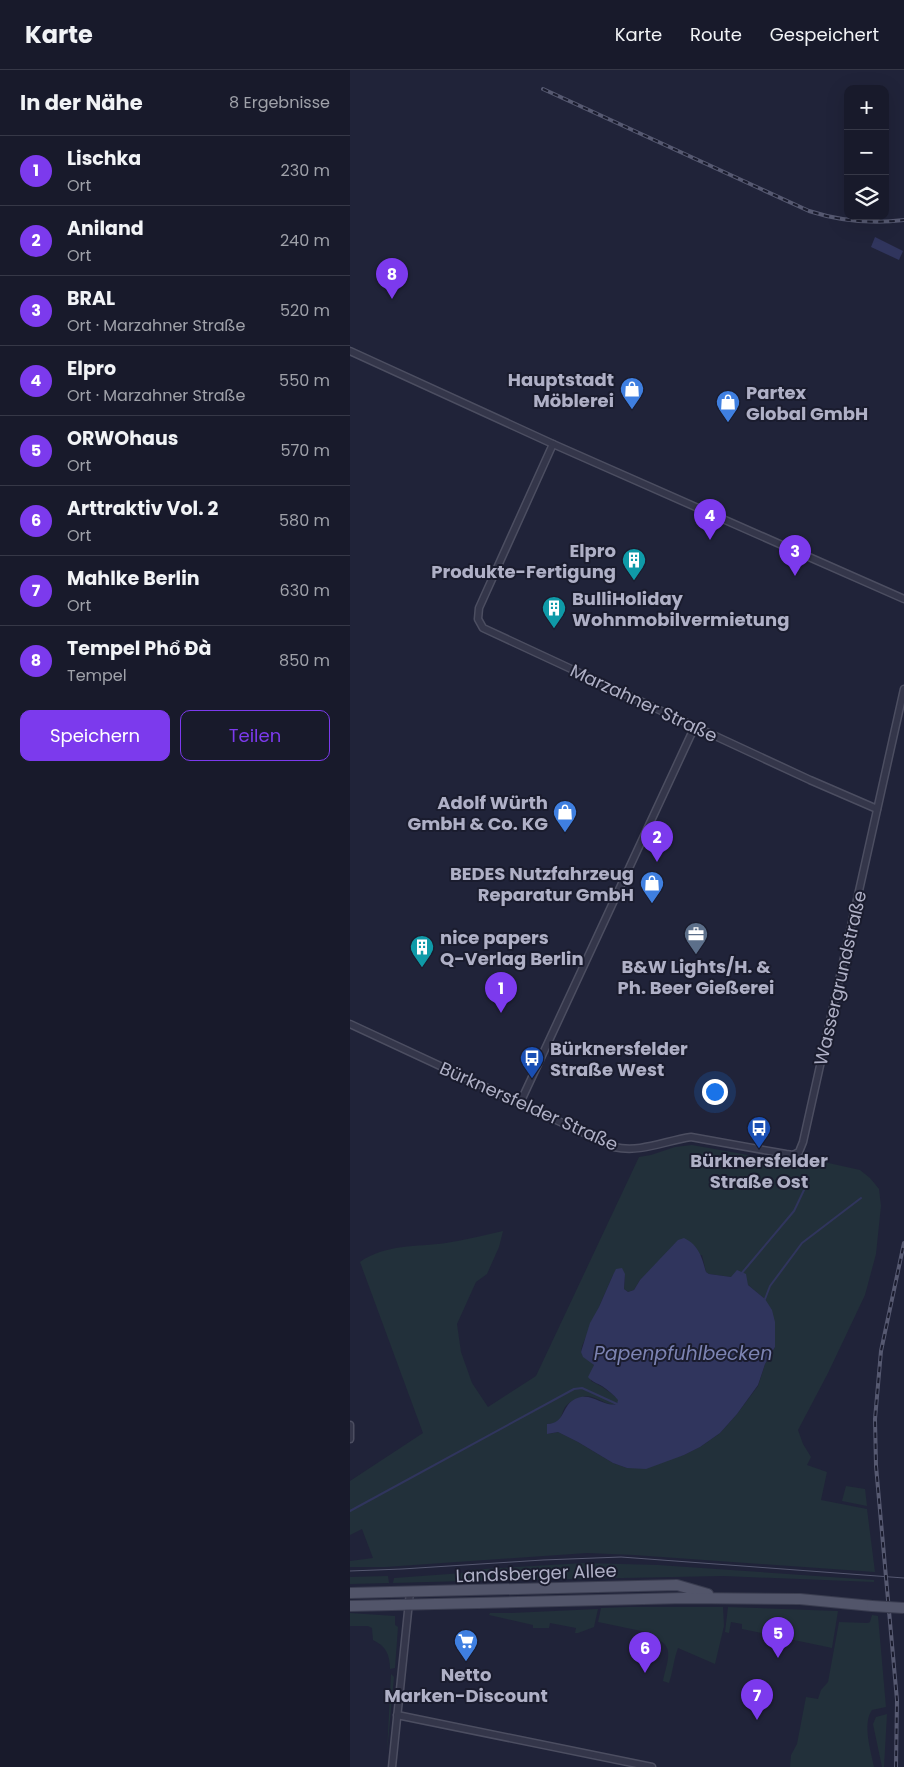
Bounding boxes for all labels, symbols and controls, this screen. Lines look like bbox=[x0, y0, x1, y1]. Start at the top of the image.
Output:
text: Karte bbox=[25, 18, 93, 51]
text: Karte bbox=[615, 22, 662, 47]
text: Route bbox=[690, 22, 742, 47]
text: Gespeichert bbox=[770, 22, 879, 47]
map controls bbox=[844, 85, 889, 220]
button: + bbox=[844, 85, 889, 130]
text: In der Nähe bbox=[20, 88, 143, 117]
text: 8 Ergebnisse bbox=[229, 91, 330, 114]
button: − bbox=[844, 130, 889, 175]
text: Lischka bbox=[67, 145, 141, 172]
text: 1 bbox=[33, 159, 39, 182]
text: 230 m bbox=[281, 159, 330, 182]
text: Ort bbox=[67, 174, 91, 197]
button: layers bbox=[844, 175, 889, 220]
text: Aniland bbox=[67, 215, 144, 242]
text: 2 bbox=[31, 229, 41, 252]
text: 240 m bbox=[280, 229, 330, 252]
text: Ort bbox=[67, 244, 91, 267]
pin: 8 bbox=[376, 258, 408, 299]
text: BRAL bbox=[67, 285, 115, 312]
text: 3 bbox=[31, 299, 41, 322]
text: 520 m bbox=[280, 299, 330, 322]
text: Ort · Marzahner Straße bbox=[67, 314, 245, 337]
text: Elpro bbox=[67, 355, 116, 382]
place label: Hauptstadt Möblerei bbox=[508, 367, 614, 413]
text: 4 bbox=[31, 369, 41, 392]
text: 550 m bbox=[279, 369, 330, 392]
shop icon: Hauptstadt Möblerei bbox=[619, 376, 645, 410]
place label: Partex Global GmbH bbox=[746, 380, 868, 426]
text: Ort · Marzahner Straße bbox=[67, 384, 245, 407]
shop icon: Partex Global GmbH bbox=[715, 389, 741, 423]
text: ORWOhaus bbox=[67, 425, 178, 452]
text: 5 bbox=[31, 439, 41, 462]
text: 570 m bbox=[280, 439, 330, 462]
text: Ort bbox=[67, 454, 91, 477]
text: Arttraktiv Vol. 2 bbox=[67, 495, 218, 522]
pin: 4 bbox=[694, 499, 726, 540]
text: 6 bbox=[31, 509, 41, 532]
text: 580 m bbox=[279, 509, 330, 532]
text: Ort bbox=[67, 524, 91, 547]
pin: 3 bbox=[779, 535, 811, 576]
place label: Elpro Produkte-Fertigung bbox=[431, 538, 616, 584]
building icon: Elpro Produkte-Fertigung bbox=[621, 547, 647, 581]
text: Mahlke Berlin bbox=[67, 565, 200, 592]
text: 7 bbox=[32, 579, 40, 602]
text: 630 m bbox=[280, 579, 330, 602]
place label: BulliHoliday Wohnmobilvermietung bbox=[572, 586, 789, 632]
text: Ort bbox=[67, 594, 91, 617]
building icon: BulliHoliday Wohnmobilvermietung bbox=[541, 595, 567, 629]
text: Tempel Phổ Đà bbox=[67, 635, 211, 662]
text: 8 bbox=[31, 649, 41, 672]
text: 850 m bbox=[279, 649, 330, 672]
street label: Marzahner Straße bbox=[566, 658, 722, 748]
text: Tempel bbox=[67, 664, 127, 687]
button: Speichern bbox=[20, 710, 170, 761]
button: Teilen bbox=[180, 710, 330, 761]
place label: Adolf Würth GmbH & Co. KG bbox=[408, 790, 548, 836]
shop icon: Adolf Würth GmbH & Co. KG bbox=[552, 799, 578, 833]
pin: 2 bbox=[641, 821, 673, 862]
place label: BEDES Nutzfahrzeug Reparatur GmbH bbox=[450, 861, 634, 907]
shop icon: BEDES Nutzfahrzeug Reparatur GmbH bbox=[639, 870, 665, 904]
street label: Wassergrundstraße bbox=[808, 888, 872, 1068]
office icon: B&W Lights/H. & Ph. Beer Gießerei bbox=[683, 921, 709, 955]
place label: nice papers Q-Verlag Berlin bbox=[440, 925, 584, 971]
building icon: nice papers Q-Verlag Berlin bbox=[409, 934, 435, 968]
place label: B&W Lights/H. & Ph. Beer Gießerei bbox=[618, 954, 774, 1000]
pin: 1 bbox=[485, 972, 517, 1013]
place label: Bürknersfelder Straße West bbox=[550, 1036, 688, 1082]
bus stop icon: Bürknersfelder Straße West bbox=[519, 1045, 545, 1079]
street label: Bürknersfelder Straße bbox=[436, 1055, 622, 1157]
your location bbox=[702, 1079, 728, 1105]
bus stop icon: Bürknersfelder Straße Ost bbox=[746, 1115, 772, 1149]
place label: Bürknersfelder Straße Ost bbox=[690, 1148, 828, 1194]
water label: Papenpfuhlbecken bbox=[594, 1340, 772, 1367]
street label: Landsberger Allee bbox=[455, 1558, 617, 1588]
pin: 5 bbox=[762, 1617, 794, 1658]
supermarket icon: Netto Marken-Discount bbox=[453, 1628, 479, 1662]
pin: 6 bbox=[629, 1632, 661, 1673]
place label: Netto Marken-Discount bbox=[384, 1662, 548, 1708]
pin: 7 bbox=[741, 1679, 773, 1720]

